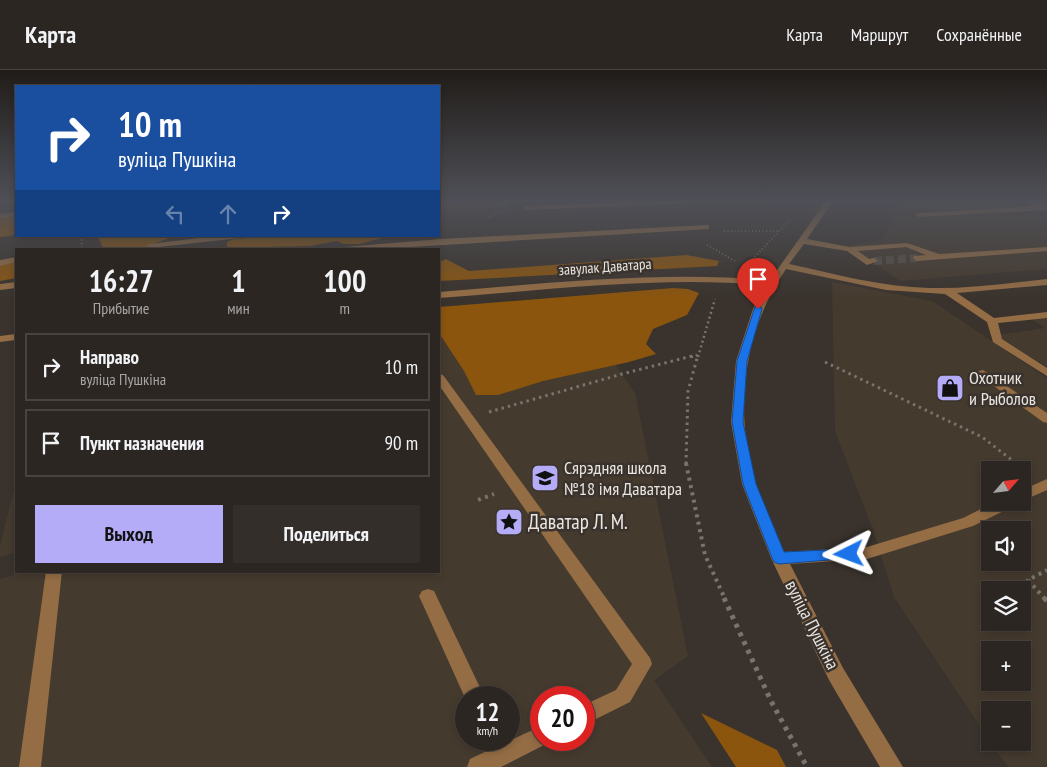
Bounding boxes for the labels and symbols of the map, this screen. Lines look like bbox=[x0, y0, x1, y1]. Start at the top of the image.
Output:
street label: завулак Даватара bbox=[558, 254, 652, 279]
pin bbox=[737, 258, 779, 309]
place label: Охотник и Рыболов bbox=[969, 366, 1036, 410]
shop icon: Охотник и Рыболов bbox=[935, 373, 965, 403]
place label: Сярэдняя школа №18 імя Даватара bbox=[564, 456, 682, 500]
north arrow bbox=[981, 461, 1031, 511]
school or university icon: Сярэдняя школа №18 імя Даватара bbox=[530, 463, 560, 493]
place icon: Даватар Л. М. bbox=[494, 507, 524, 537]
place label: Даватар Л. М. bbox=[528, 508, 628, 535]
position arrow bbox=[822, 527, 874, 579]
street label: вуліца Пушкіна bbox=[780, 576, 845, 673]
speed limit sign: 20 bbox=[530, 686, 595, 751]

